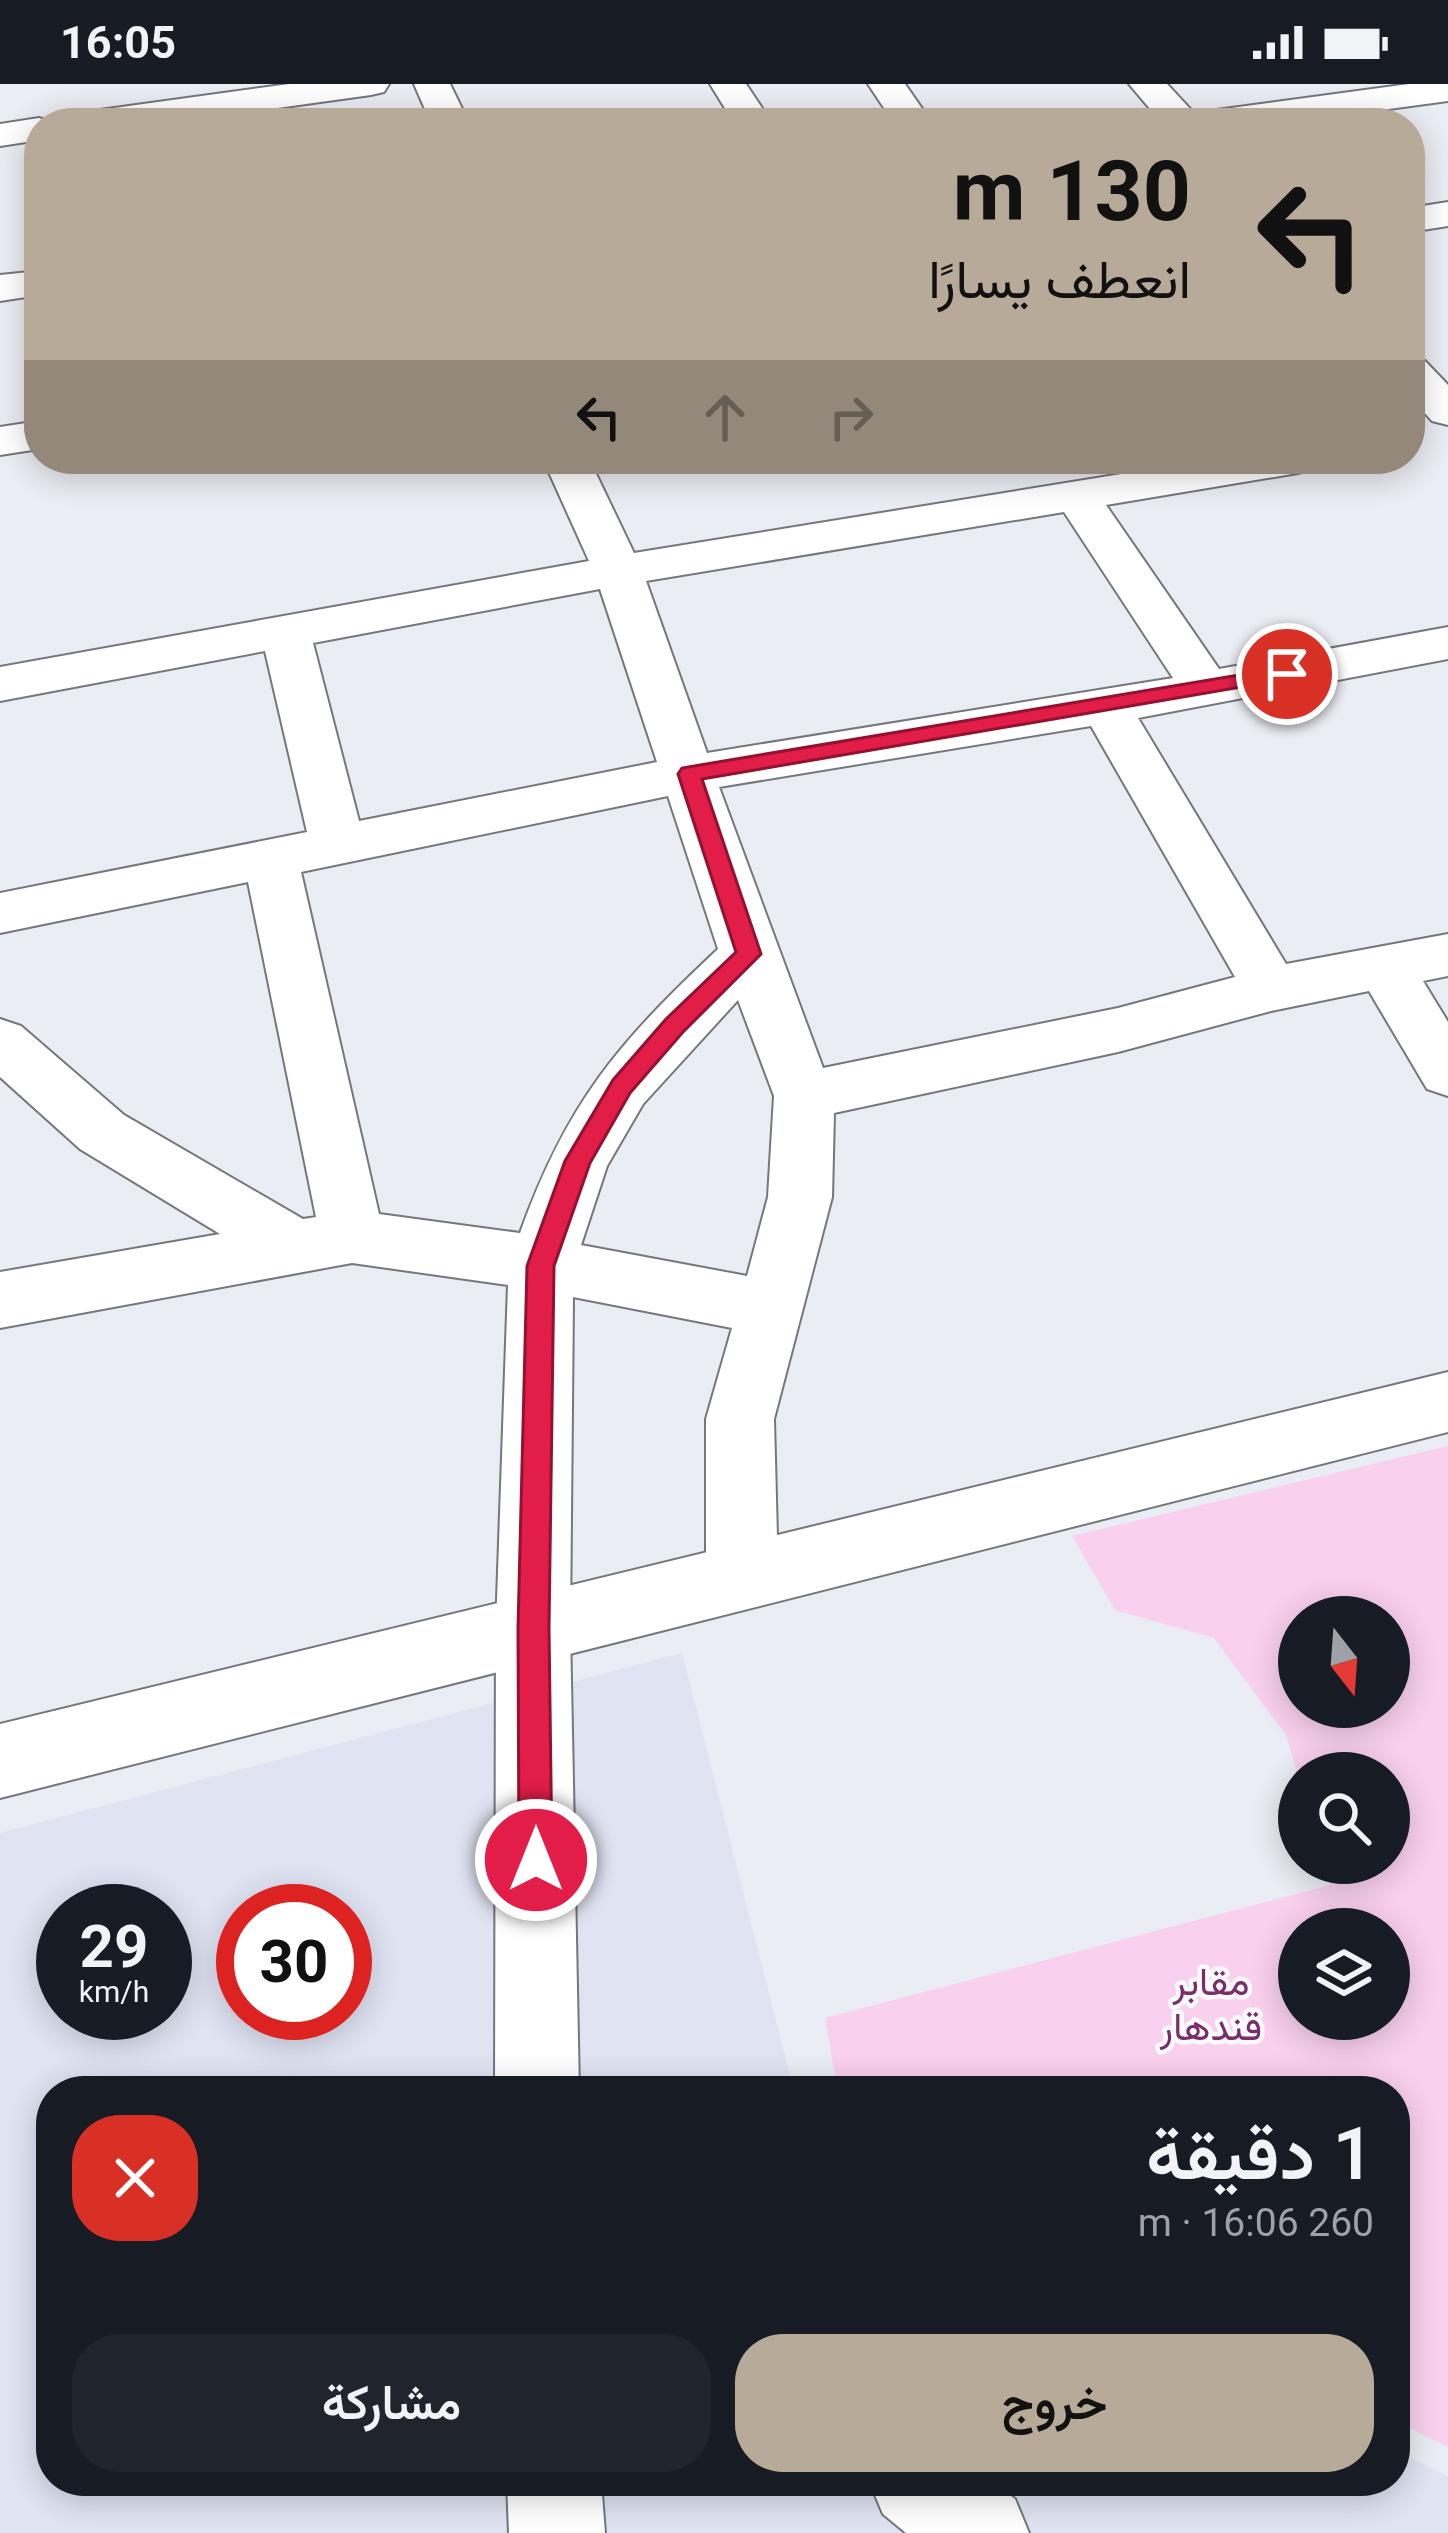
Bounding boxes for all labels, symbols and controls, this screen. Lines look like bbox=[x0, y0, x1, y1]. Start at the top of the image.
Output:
text: 16:05 bbox=[60, 16, 176, 69]
text: 130 m bbox=[953, 142, 1191, 241]
icon: left bbox=[1233, 156, 1389, 312]
text: انعطف يسارًا bbox=[928, 248, 1191, 311]
icon: left bbox=[566, 384, 632, 450]
icon: ahead bbox=[692, 384, 758, 450]
icon: right bbox=[818, 384, 884, 450]
pin bbox=[1236, 623, 1338, 725]
icon: arrive bbox=[1254, 641, 1320, 707]
north arrow bbox=[1278, 1596, 1410, 1728]
map controls bbox=[1278, 1596, 1410, 2040]
button: search bbox=[1278, 1752, 1410, 1884]
position arrow bbox=[473, 1797, 599, 1923]
speed limit sign: 30 bbox=[216, 1884, 372, 2040]
button: layers bbox=[1278, 1908, 1410, 2040]
text: 29 bbox=[80, 1911, 148, 1982]
park label: مقابر قندهار bbox=[1159, 1959, 1262, 2051]
text: km/h bbox=[79, 1974, 149, 2009]
text: 1 دقيقة bbox=[1146, 2112, 1374, 2197]
button: close bbox=[72, 2115, 198, 2241]
text: 260 m · 16:06 bbox=[1138, 2200, 1374, 2246]
button: مشاركة bbox=[72, 2334, 711, 2472]
button: خروج bbox=[735, 2334, 1374, 2472]

